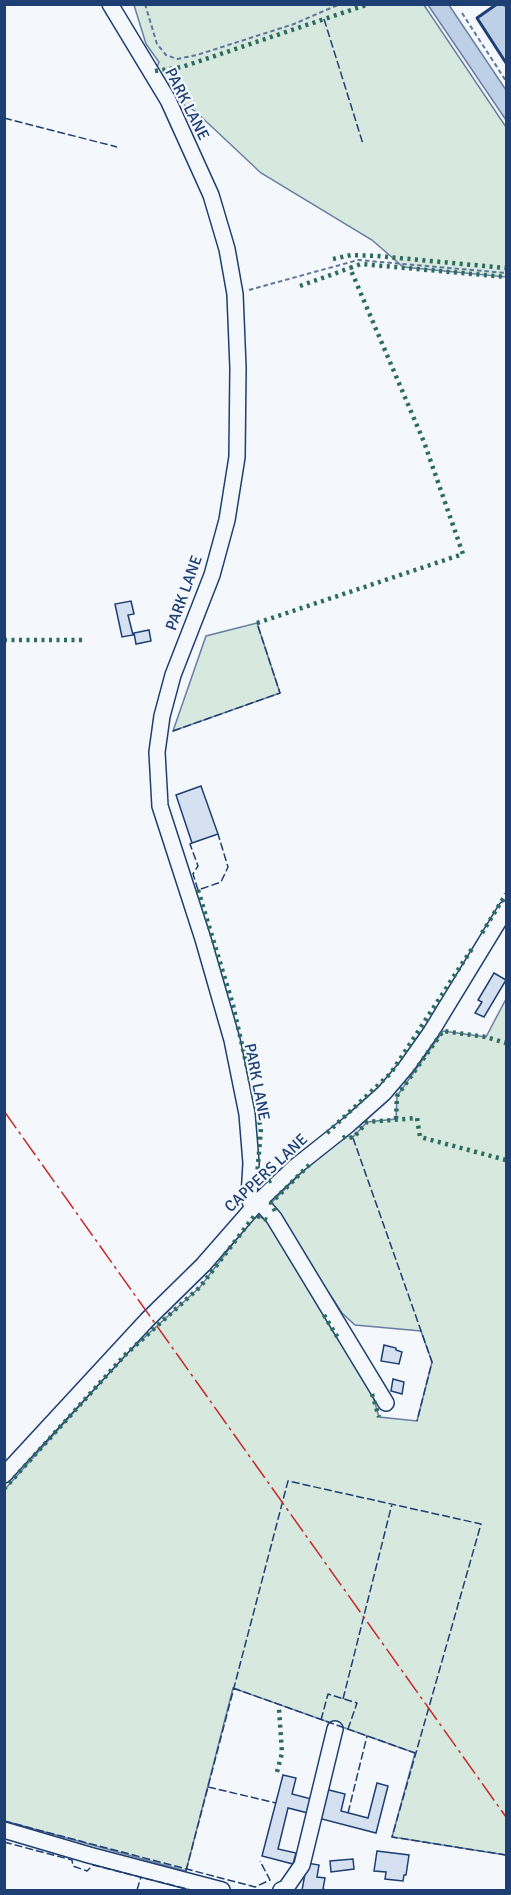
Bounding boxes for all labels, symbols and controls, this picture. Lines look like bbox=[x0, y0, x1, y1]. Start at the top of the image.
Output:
street label: PARK LANE bbox=[160, 65, 214, 143]
street label: PARK LANE bbox=[161, 553, 207, 633]
street label: PARK LANE bbox=[240, 1042, 274, 1122]
street label: CAPPERS LANE bbox=[220, 1129, 312, 1217]

